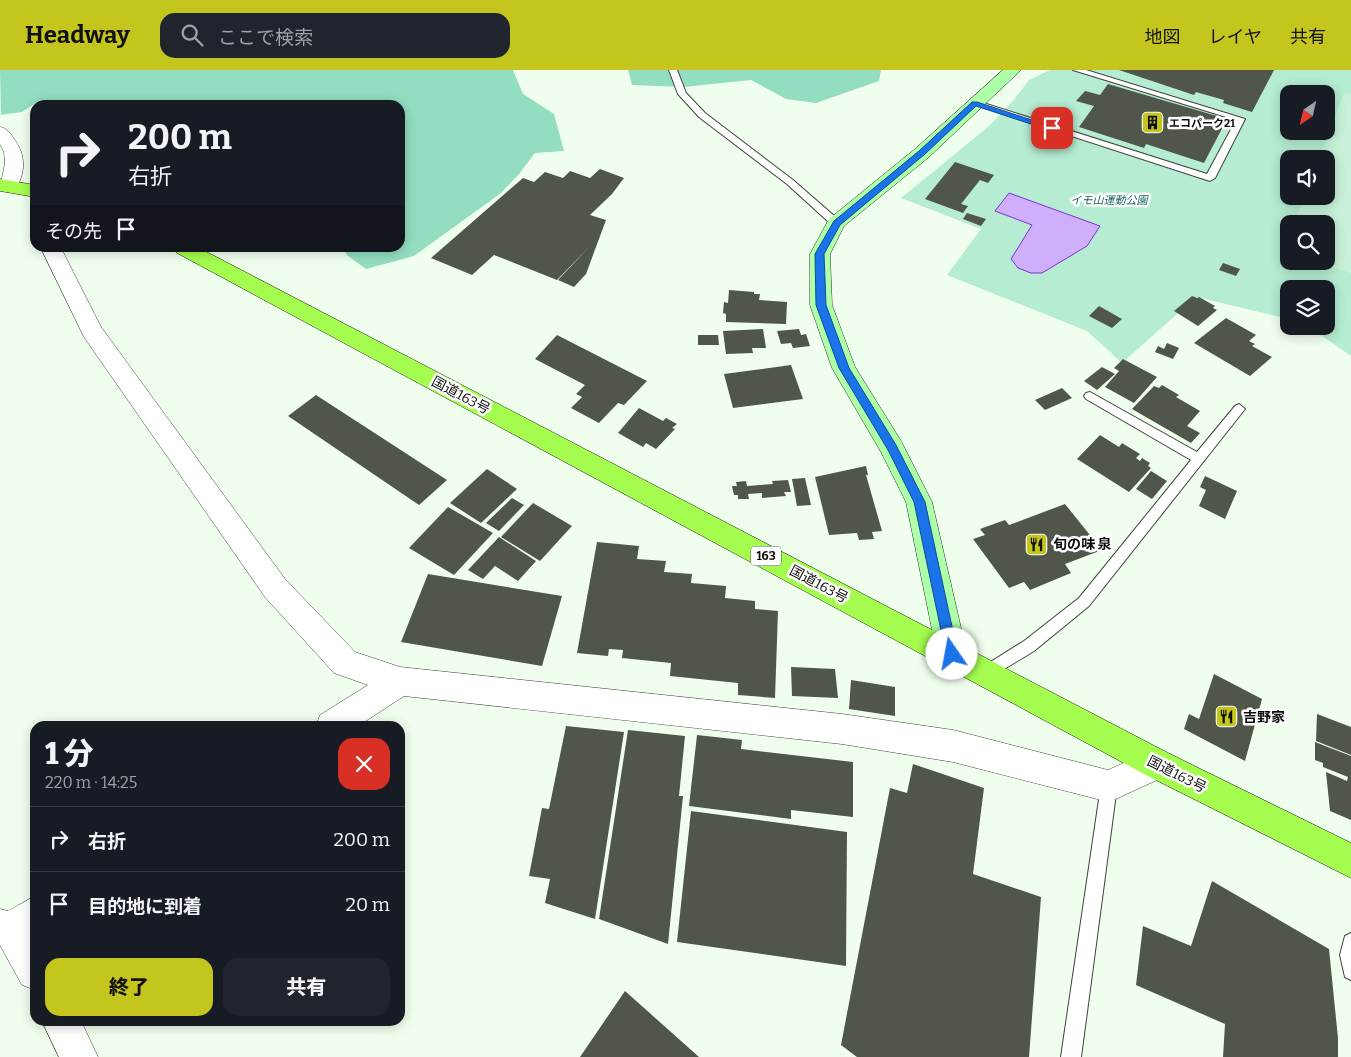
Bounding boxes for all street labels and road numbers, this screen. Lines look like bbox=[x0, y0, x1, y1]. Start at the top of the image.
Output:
street label: 国道163号 bbox=[429, 373, 493, 418]
road number: 163 bbox=[751, 546, 781, 566]
street label: 国道163号 bbox=[787, 562, 851, 607]
street label: 国道163号 bbox=[1145, 752, 1209, 796]

